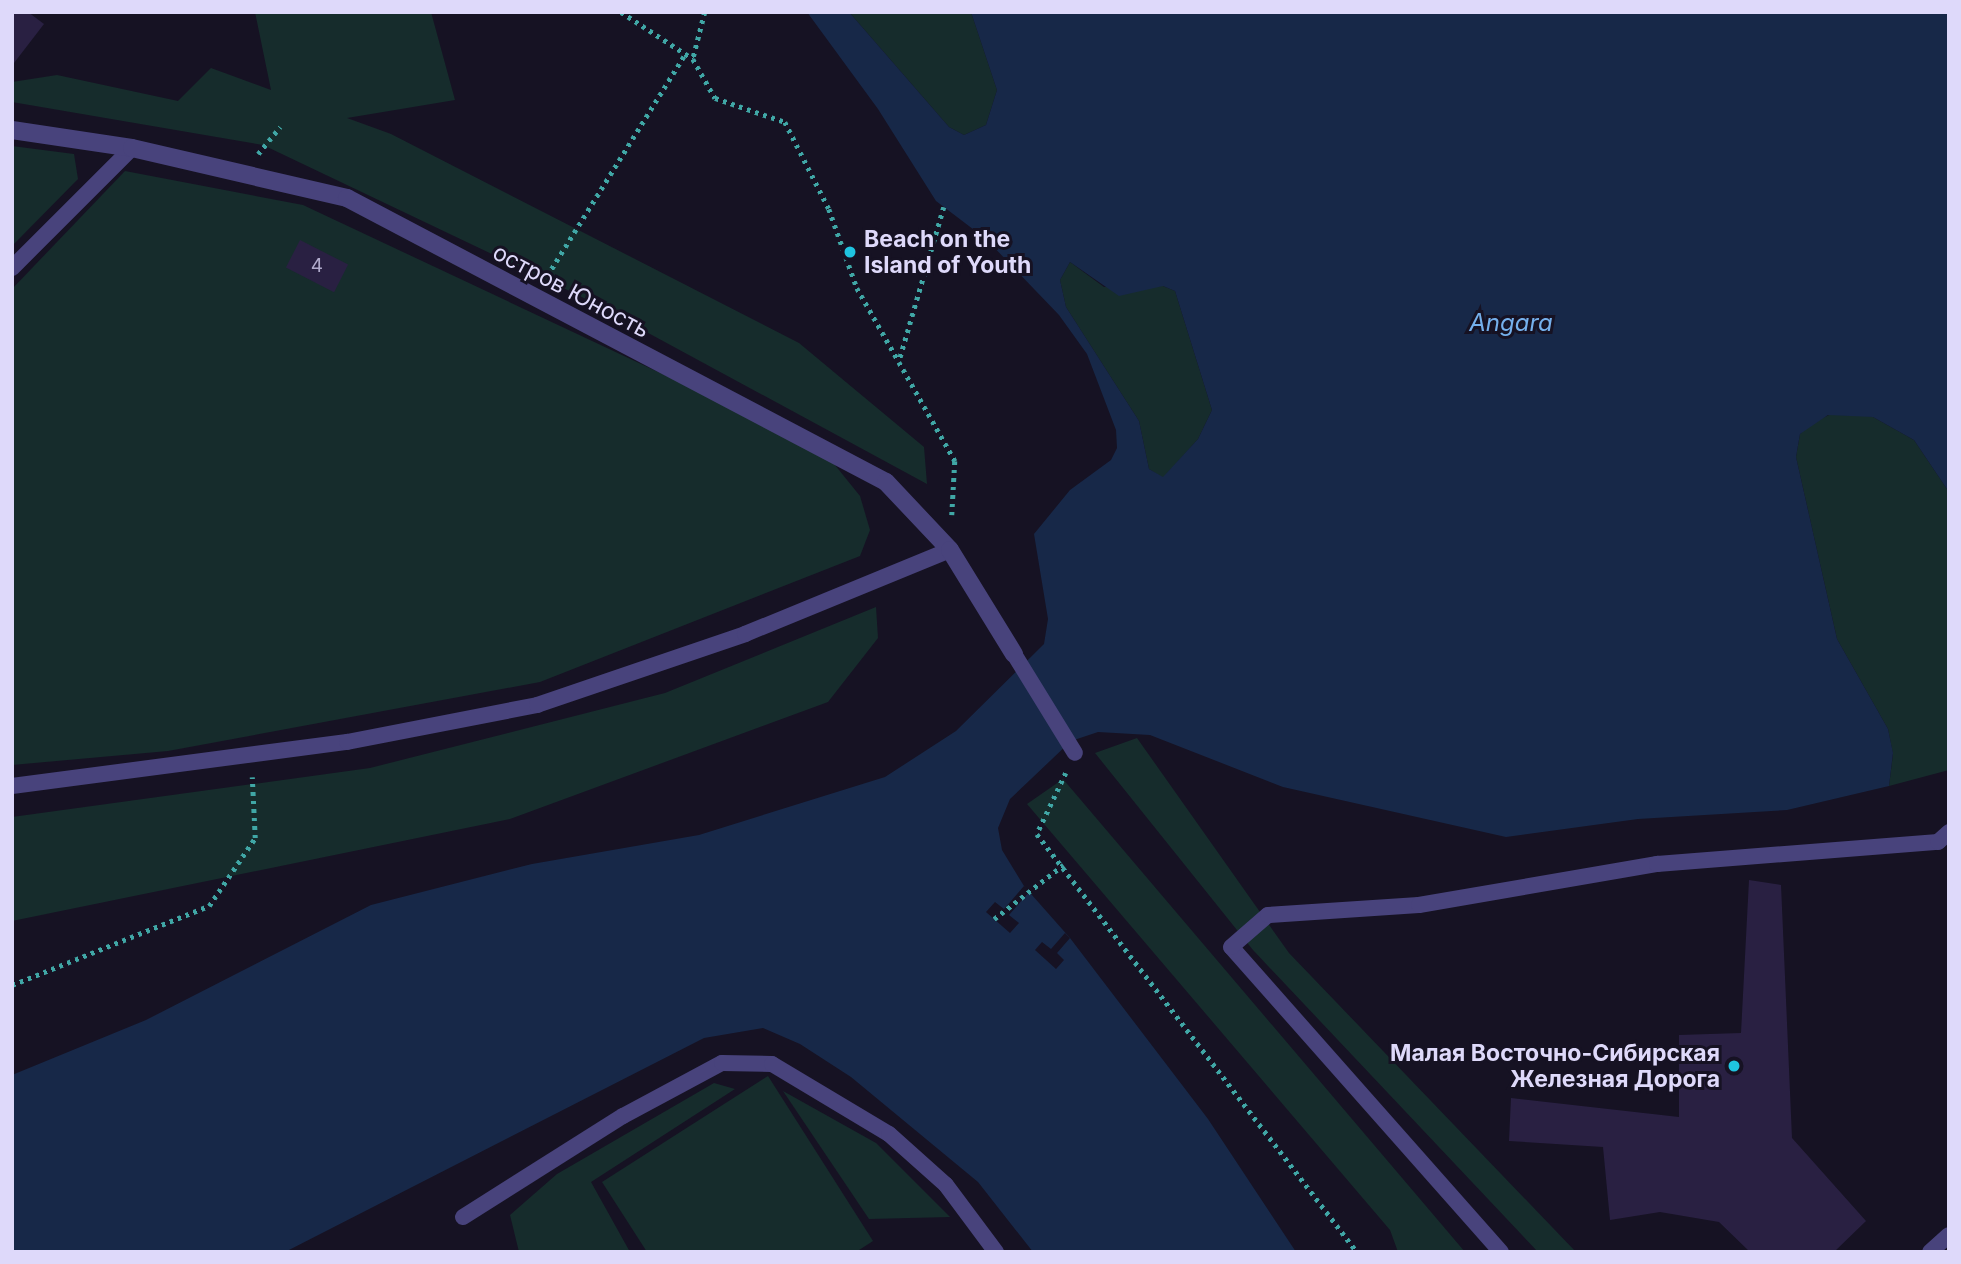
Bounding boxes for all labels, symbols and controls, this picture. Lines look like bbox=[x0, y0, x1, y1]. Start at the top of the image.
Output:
place label: Beach on the Island of Youth bbox=[864, 225, 1031, 279]
street label: остров Юность bbox=[488, 238, 654, 344]
marker: Beach on the Island of Youth bbox=[842, 244, 858, 260]
house number: 4 bbox=[311, 255, 323, 277]
water label: Angara bbox=[1469, 309, 1553, 337]
place label: Малая Восточно-Сибирская Железная Дорога bbox=[1390, 1039, 1720, 1093]
marker: Малая Восточно-Сибирская Железная Дорога bbox=[1726, 1058, 1742, 1074]

